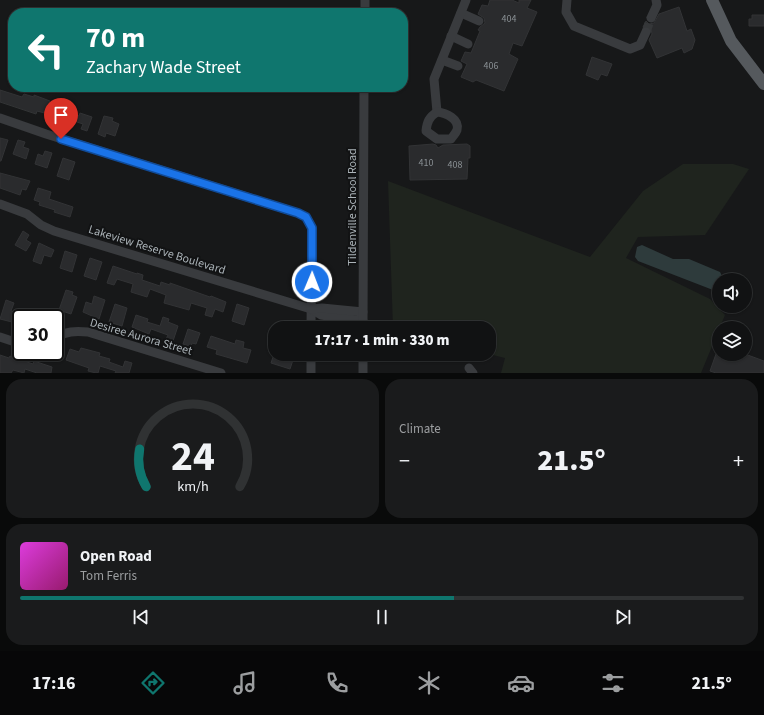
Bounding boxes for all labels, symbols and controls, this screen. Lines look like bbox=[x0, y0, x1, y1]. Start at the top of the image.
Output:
house number: 404 bbox=[502, 12, 516, 26]
text: 70 m bbox=[86, 18, 145, 58]
icon: left bbox=[20, 24, 72, 76]
text: Zachary Wade Street bbox=[86, 55, 241, 80]
house number: 406 bbox=[484, 59, 498, 73]
pin bbox=[44, 98, 78, 139]
icon: arrive bbox=[50, 104, 72, 126]
street label: Tildenville School Road bbox=[344, 148, 361, 266]
house number: 410 bbox=[419, 156, 433, 170]
house number: 408 bbox=[448, 158, 462, 172]
street label: Lakeview Reserve Boulevard bbox=[86, 221, 228, 279]
position arrow bbox=[291, 261, 333, 303]
map controls bbox=[712, 273, 752, 361]
button: sound bbox=[712, 273, 752, 313]
speed limit sign: 30 bbox=[12, 309, 64, 361]
street label: Desiree Aurora Street bbox=[88, 314, 194, 360]
button: layers bbox=[712, 321, 752, 361]
text: 17:17 · 1 min · 330 m bbox=[315, 330, 449, 351]
text: Climate bbox=[399, 420, 441, 438]
text: 24 bbox=[171, 426, 214, 486]
text: 21.5° bbox=[537, 439, 606, 482]
text: − bbox=[399, 445, 410, 477]
text: + bbox=[733, 445, 744, 477]
text: km/h bbox=[177, 475, 208, 496]
text: Open Road bbox=[80, 546, 152, 567]
text: Tom Ferris bbox=[80, 567, 137, 585]
icon: previous bbox=[130, 606, 152, 628]
icon: pause bbox=[371, 606, 393, 628]
icon: next bbox=[612, 606, 634, 628]
icon: directions bbox=[139, 669, 167, 697]
icon: music bbox=[231, 669, 259, 697]
icon: phone bbox=[323, 669, 351, 697]
icon: climate bbox=[415, 669, 443, 697]
icon: car bbox=[507, 669, 535, 697]
icon: filters bbox=[599, 669, 627, 697]
text: 17:16 bbox=[32, 671, 75, 696]
text: 21.5° bbox=[691, 671, 732, 696]

